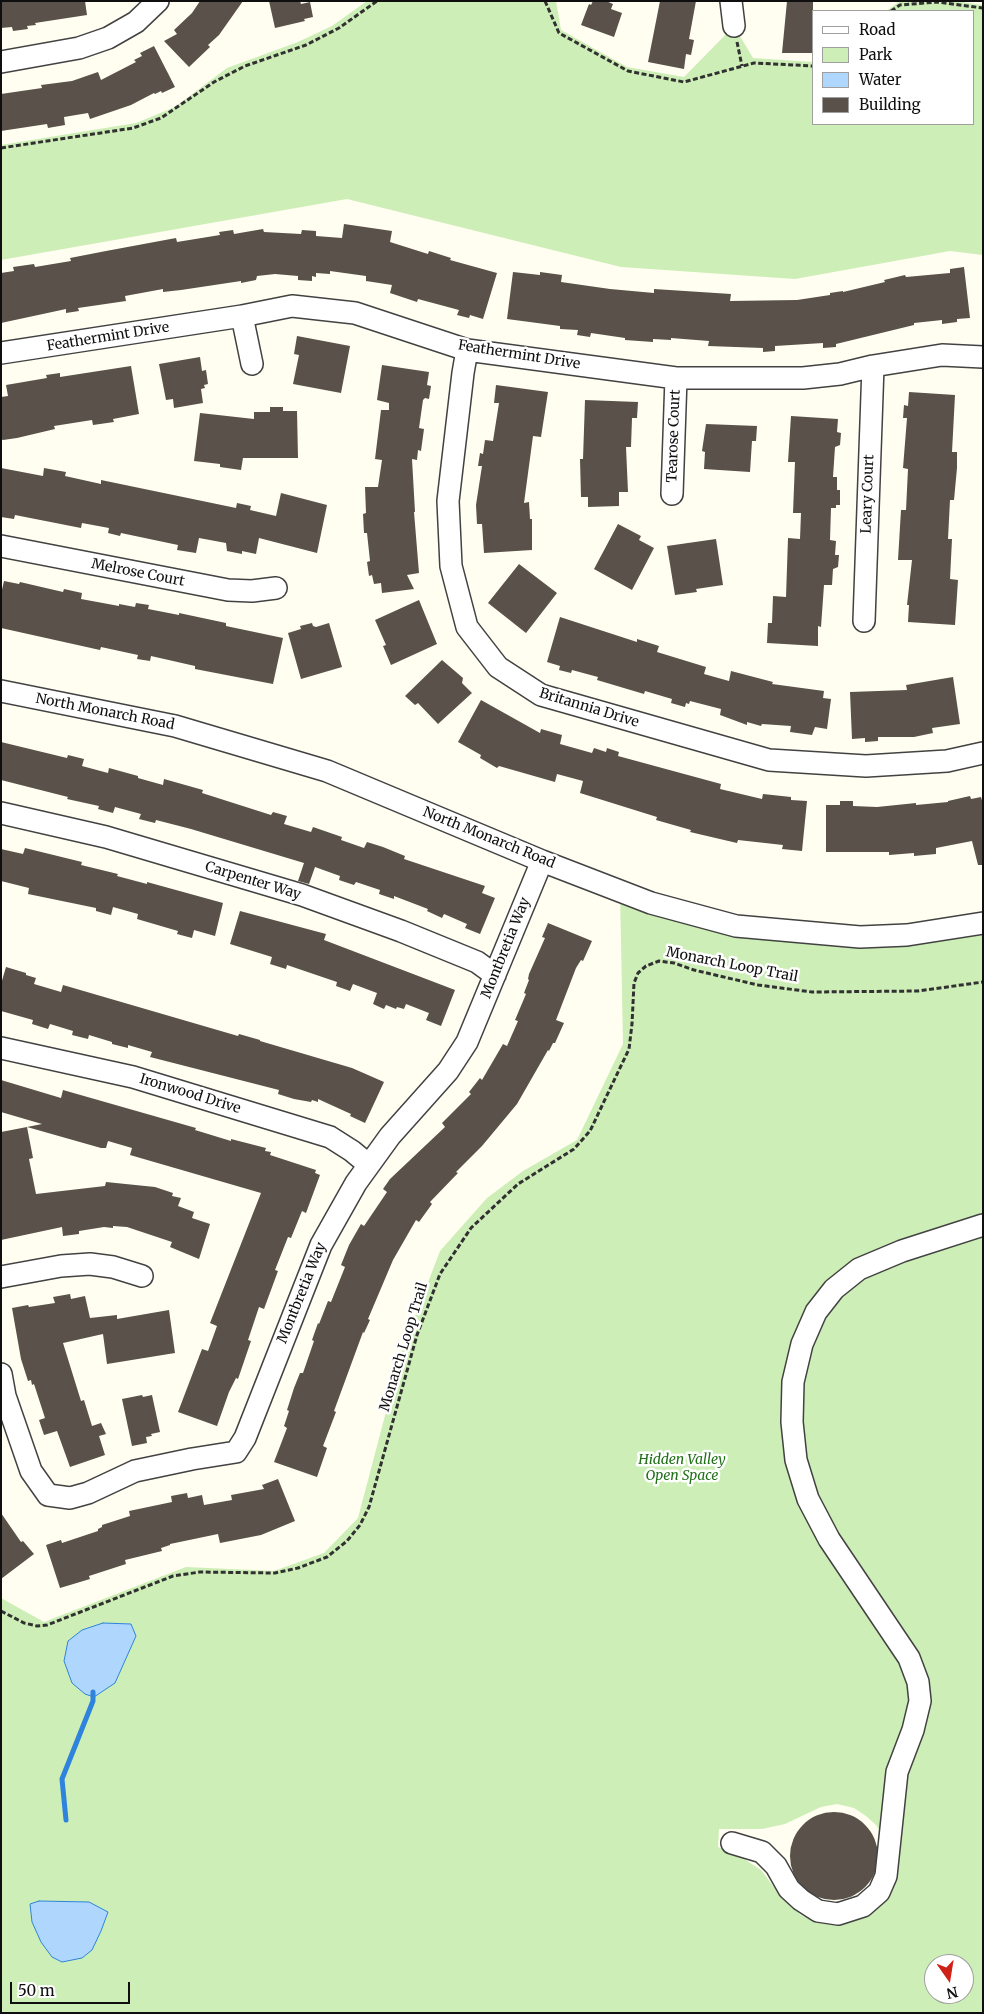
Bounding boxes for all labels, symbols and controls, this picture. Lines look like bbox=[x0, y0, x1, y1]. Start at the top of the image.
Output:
legend bbox=[812, 10, 974, 125]
text: Road bbox=[859, 20, 895, 39]
text: Park bbox=[859, 45, 892, 64]
text: Water bbox=[859, 70, 901, 89]
text: Building bbox=[859, 95, 921, 114]
street label: Feathermint Drive bbox=[46, 319, 170, 355]
street label: Feathermint Drive bbox=[457, 337, 581, 373]
street label: Tearose Court bbox=[664, 389, 684, 483]
street label: Leary Court bbox=[858, 454, 878, 534]
street label: Melrose Court bbox=[90, 556, 186, 590]
street label: Britannia Drive bbox=[537, 685, 641, 731]
street label: North Monarch Road bbox=[34, 690, 176, 734]
street label: North Monarch Road bbox=[420, 804, 558, 872]
street label: Carpenter Way bbox=[203, 858, 303, 904]
street label: Montbretia Way bbox=[478, 895, 534, 1001]
street label: Monarch Loop Trail bbox=[665, 944, 799, 986]
street label: Ironwood Drive bbox=[137, 1071, 243, 1117]
street label: Montbretia Way bbox=[274, 1240, 330, 1346]
street label: Monarch Loop Trail bbox=[376, 1281, 432, 1413]
park label: Hidden Valley Open Space bbox=[638, 1452, 726, 1484]
north arrow bbox=[924, 1954, 974, 2004]
scale bar bbox=[12, 1972, 132, 2004]
text: 50 m bbox=[18, 1981, 55, 2000]
text: N bbox=[945, 1983, 960, 2003]

